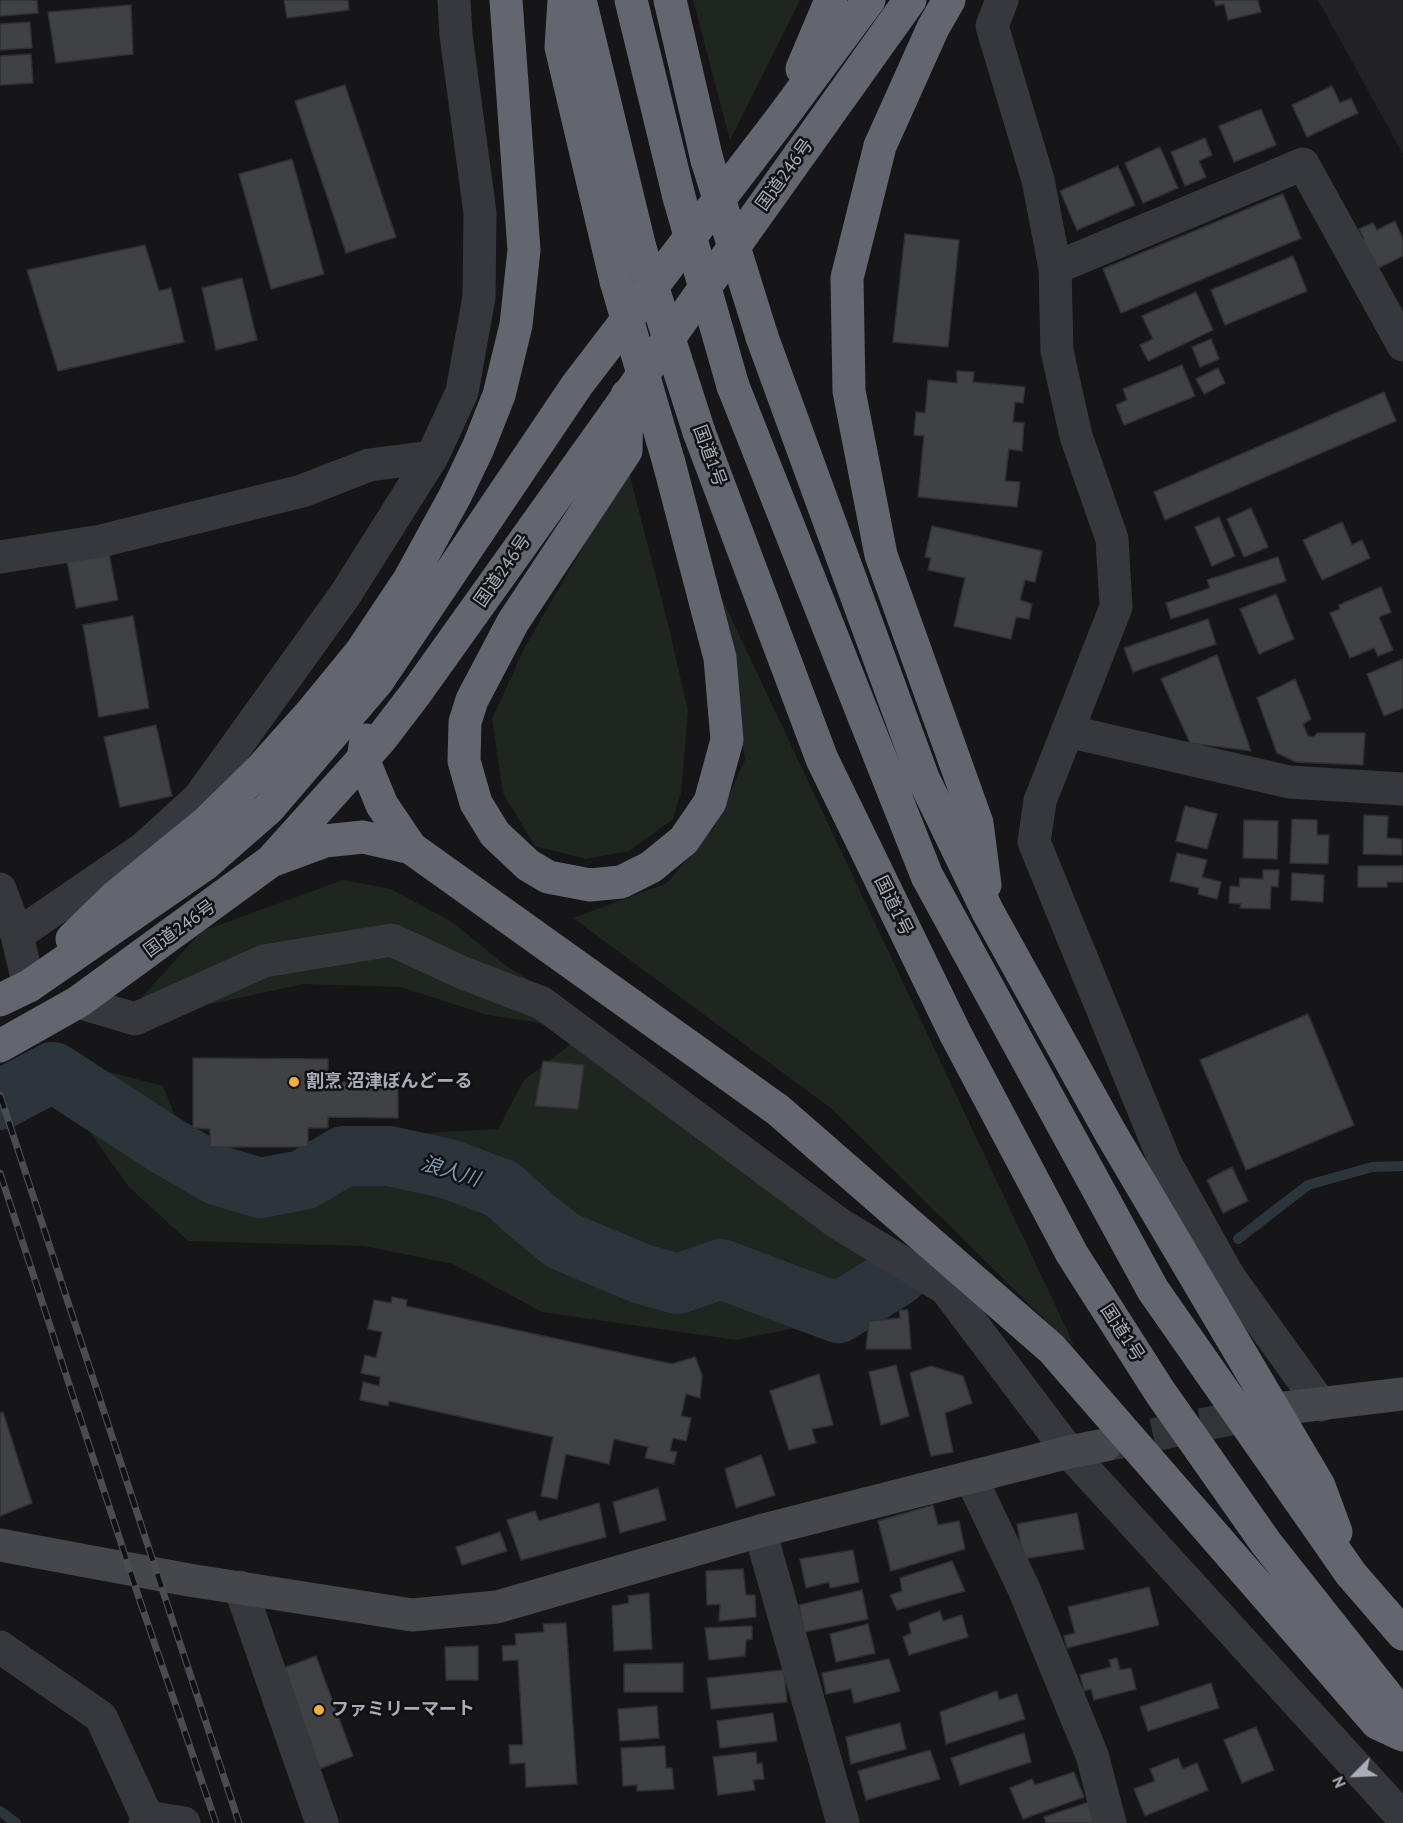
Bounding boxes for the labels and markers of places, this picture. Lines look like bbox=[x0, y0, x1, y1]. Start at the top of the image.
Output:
place label: 割烹 沼津ぼんどーる bbox=[306, 1071, 473, 1093]
marker: 割烹 沼津ぼんどーる bbox=[287, 1075, 301, 1089]
place label: ファミリーマート bbox=[331, 1699, 475, 1721]
marker: ファミリーマート bbox=[312, 1703, 326, 1717]

